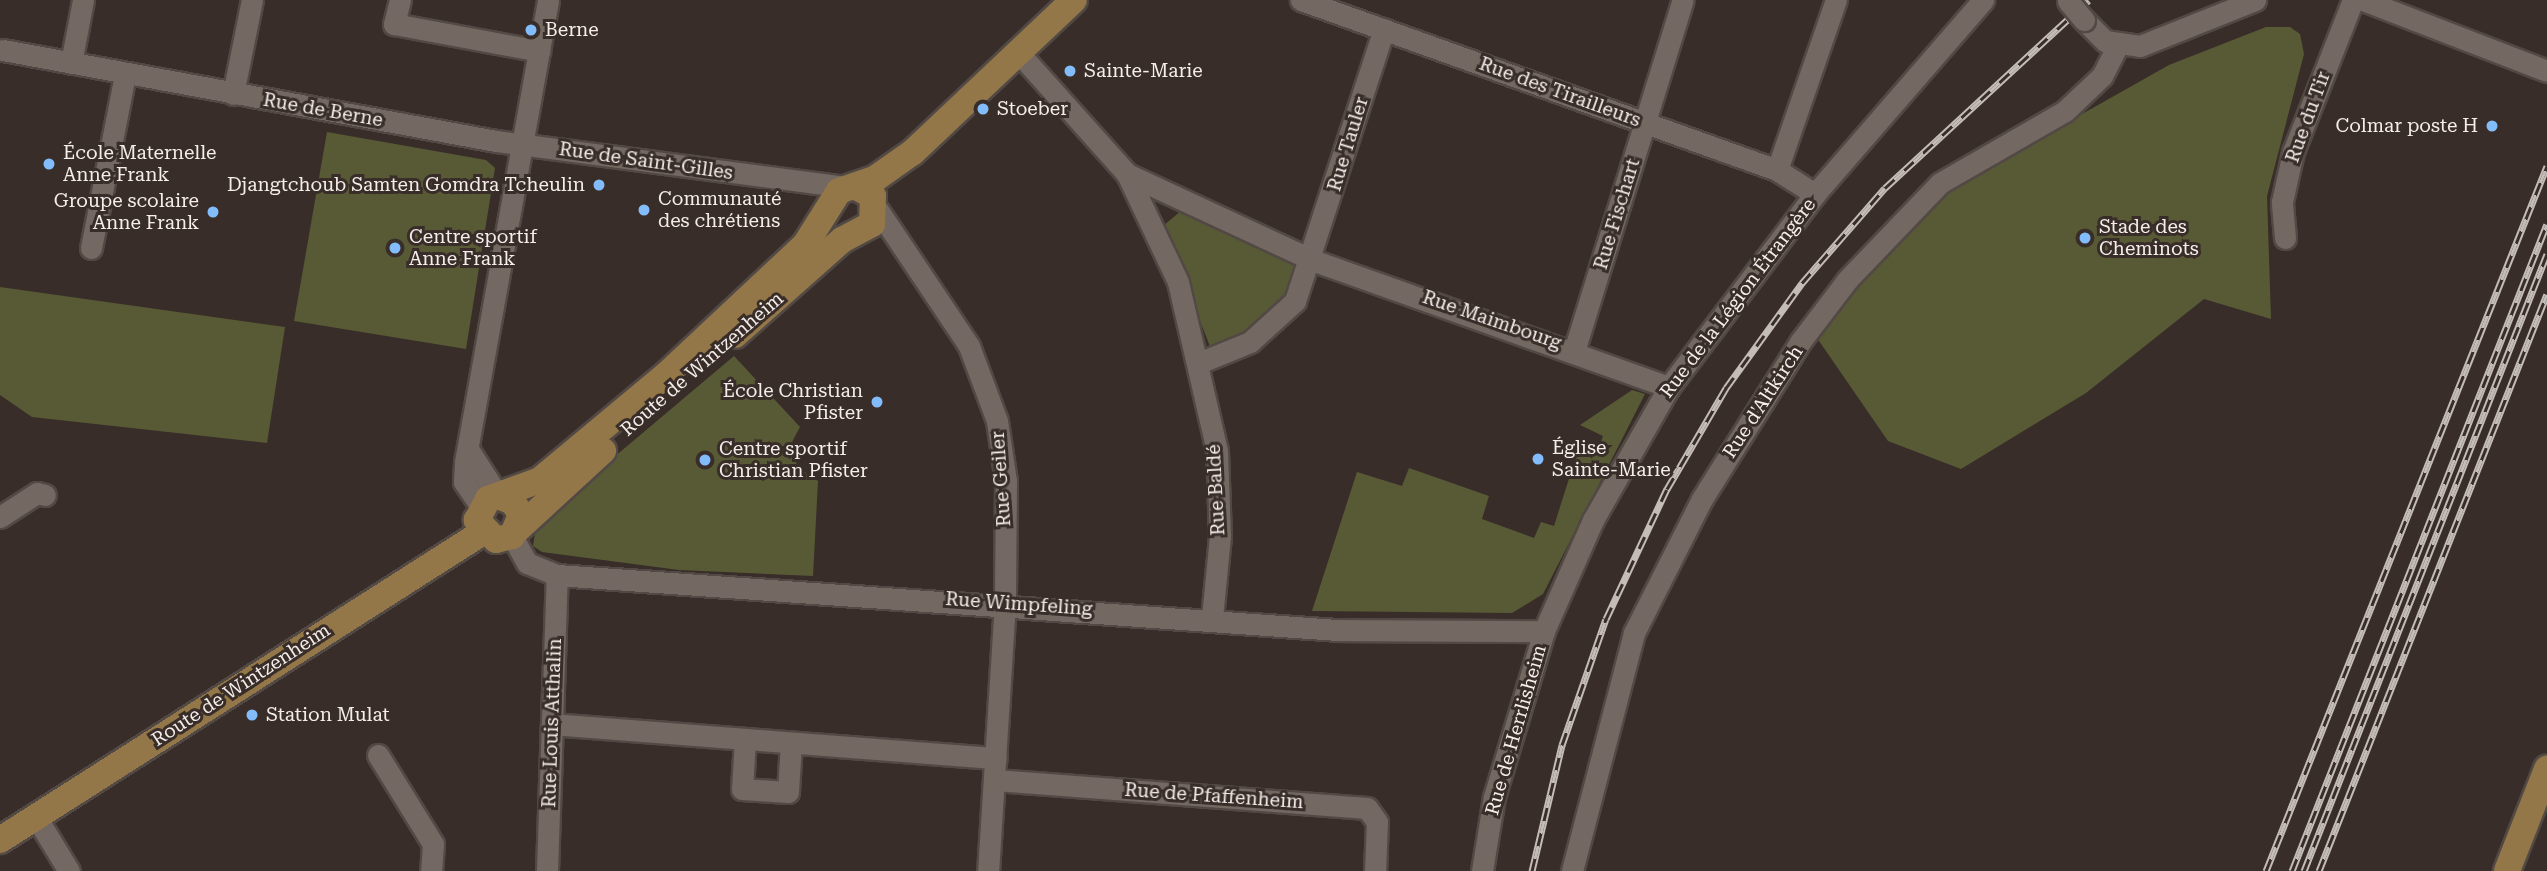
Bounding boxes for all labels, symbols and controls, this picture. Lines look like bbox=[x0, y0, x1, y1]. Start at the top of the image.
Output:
place label: Berne bbox=[545, 19, 599, 41]
marker: Berne bbox=[523, 22, 539, 38]
street label: Rue des Tirailleurs bbox=[1476, 52, 1644, 132]
place label: Sainte-Marie bbox=[1084, 60, 1203, 82]
marker: Sainte-Marie bbox=[1062, 63, 1078, 79]
street label: Rue du Tir bbox=[2281, 68, 2335, 166]
street label: Rue de Berne bbox=[261, 88, 385, 132]
street label: Rue Tauler bbox=[1323, 94, 1373, 194]
place label: Stoeber bbox=[997, 98, 1068, 120]
marker: Stoeber bbox=[975, 101, 991, 117]
place label: Colmar poste H bbox=[2335, 115, 2478, 137]
marker: Colmar poste H bbox=[2484, 118, 2500, 134]
street label: Rue de Saint-Gilles bbox=[558, 138, 734, 184]
place label: École Maternelle Anne Frank bbox=[63, 142, 217, 186]
marker: École Maternelle Anne Frank bbox=[41, 156, 57, 172]
street label: Rue Fischart bbox=[1589, 156, 1645, 272]
place label: Djangtchoub Samten Gomdra Tcheulin bbox=[227, 174, 585, 196]
marker: Djangtchoub Samten Gomdra Tcheulin bbox=[591, 177, 607, 193]
place label: Communauté des chrétiens bbox=[658, 188, 781, 232]
place label: Groupe scolaire Anne Frank bbox=[54, 190, 199, 234]
street label: Rue de la Légion Étrangère bbox=[1655, 194, 1821, 402]
marker: Communauté des chrétiens bbox=[636, 202, 652, 218]
marker: Groupe scolaire Anne Frank bbox=[205, 204, 221, 220]
place label: Stade des Cheminots bbox=[2099, 216, 2199, 260]
place label: Centre sportif Anne Frank bbox=[409, 226, 537, 270]
marker: Stade des Cheminots bbox=[2077, 230, 2093, 246]
marker: Centre sportif Anne Frank bbox=[387, 240, 403, 256]
street label: Rue Maimbourg bbox=[1420, 286, 1564, 354]
street label: Route de Wintzenheim bbox=[616, 287, 788, 441]
street label: Rue d'Altkirch bbox=[1718, 341, 1808, 463]
place label: École Christian Pfister bbox=[723, 380, 863, 424]
marker: École Christian Pfister bbox=[869, 394, 885, 410]
street label: Rue Geiler bbox=[986, 430, 1016, 528]
place label: Église Sainte-Marie bbox=[1552, 437, 1671, 481]
place label: Centre sportif Christian Pfister bbox=[719, 438, 868, 482]
street label: Rue Baldé bbox=[1202, 444, 1230, 536]
marker: Église Sainte-Marie bbox=[1530, 451, 1546, 467]
marker: Centre sportif Christian Pfister bbox=[697, 452, 713, 468]
street label: Rue Wimpfeling bbox=[945, 587, 1093, 621]
street label: Route de Wintzenheim bbox=[147, 619, 335, 751]
street label: Rue Louis Atthalin bbox=[538, 638, 566, 808]
street label: Rue de Herrlisheim bbox=[1481, 642, 1551, 818]
place label: Station Mulat bbox=[266, 704, 390, 726]
marker: Station Mulat bbox=[244, 707, 260, 723]
street label: Rue de Pfaffenheim bbox=[1124, 778, 1304, 814]

